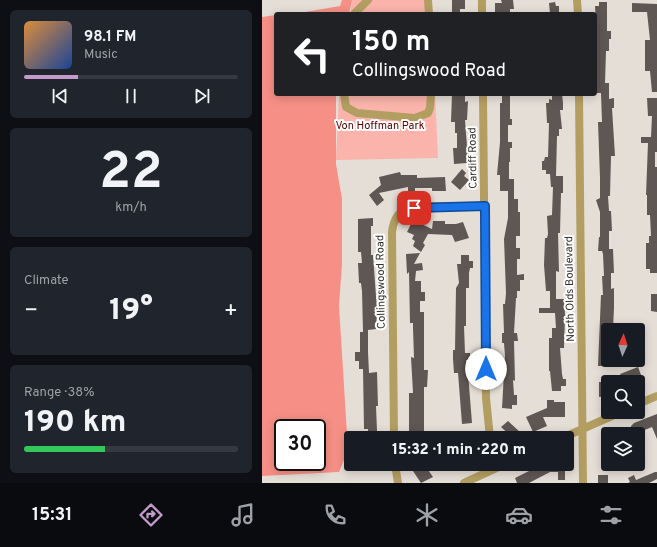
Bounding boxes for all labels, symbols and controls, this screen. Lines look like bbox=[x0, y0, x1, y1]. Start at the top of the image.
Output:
text: 150 m bbox=[352, 25, 430, 61]
text: 98.1 FM bbox=[84, 28, 136, 47]
icon: left bbox=[286, 28, 338, 80]
text: Music bbox=[84, 47, 118, 63]
text: Collingswood Road bbox=[352, 60, 506, 83]
icon: previous bbox=[49, 85, 71, 107]
icon: pause bbox=[120, 85, 142, 107]
icon: next bbox=[191, 85, 213, 107]
park label: Von Hoffman Park bbox=[335, 119, 425, 133]
street label: Cardiff Road bbox=[465, 127, 481, 189]
text: 22 bbox=[99, 141, 163, 207]
pin bbox=[397, 191, 431, 225]
icon: arrive bbox=[403, 197, 425, 219]
text: km/h bbox=[115, 200, 147, 216]
street label: Collingswood Road bbox=[373, 235, 389, 329]
street label: North Olds Boulevard bbox=[562, 236, 578, 342]
text: Climate bbox=[24, 273, 69, 289]
text: 19° bbox=[109, 293, 153, 330]
text: − bbox=[24, 298, 38, 325]
text: + bbox=[224, 298, 238, 325]
north arrow bbox=[601, 323, 645, 367]
map controls bbox=[601, 323, 645, 471]
position arrow bbox=[465, 348, 507, 390]
button: search bbox=[601, 375, 645, 419]
text: Range · 38% bbox=[24, 385, 94, 401]
text: 190 km bbox=[24, 405, 126, 442]
speed limit sign: 30 bbox=[274, 419, 326, 471]
button: layers bbox=[601, 427, 645, 471]
text: 15:32 · 1 min · 220 m bbox=[392, 441, 526, 460]
icon: directions bbox=[137, 501, 165, 529]
icon: music bbox=[229, 501, 257, 529]
icon: phone bbox=[321, 501, 349, 529]
icon: climate bbox=[413, 501, 441, 529]
icon: car bbox=[505, 501, 533, 529]
icon: filters bbox=[597, 501, 625, 529]
text: 15:31 bbox=[32, 504, 73, 527]

